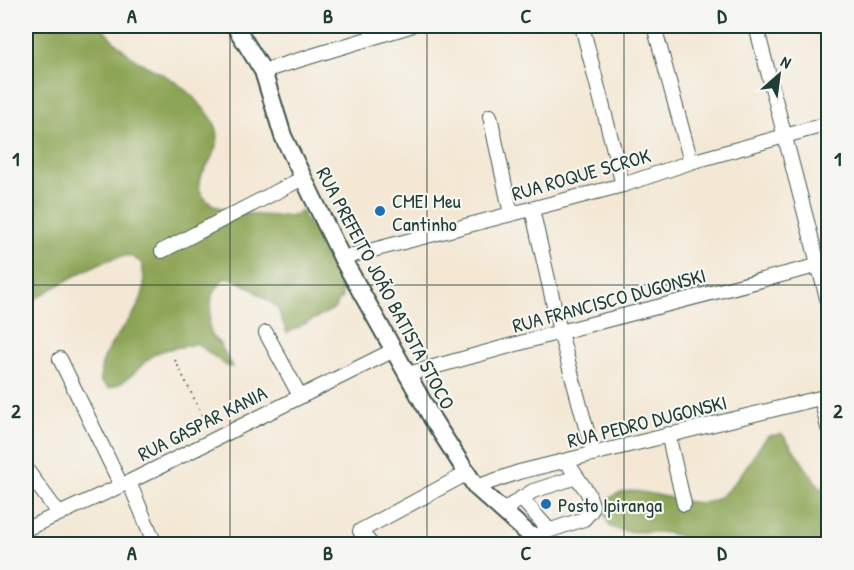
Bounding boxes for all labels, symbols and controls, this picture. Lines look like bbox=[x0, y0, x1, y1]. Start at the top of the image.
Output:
text: A bbox=[127, 2, 137, 29]
text: B bbox=[323, 2, 333, 29]
text: C bbox=[521, 2, 532, 29]
text: D bbox=[717, 2, 727, 29]
north arrow bbox=[749, 45, 809, 105]
text: N bbox=[777, 50, 795, 74]
street label: RUA ROQUE SCROK bbox=[509, 141, 654, 207]
text: 1 bbox=[12, 145, 20, 172]
text: 1 bbox=[834, 145, 842, 172]
street label: RUA PREFEITO JOÃO BATISTA STOCO bbox=[311, 162, 461, 414]
place label: CMEI Meu Cantinho bbox=[392, 187, 461, 237]
marker: CMEI Meu Cantinho bbox=[373, 204, 387, 218]
street label: RUA FRANCISCO DUGONSKI bbox=[509, 261, 709, 339]
street label: RUA GASPAR KANIA bbox=[133, 379, 271, 467]
street label: RUA PEDRO DUGONSKI bbox=[564, 388, 730, 454]
text: 2 bbox=[11, 397, 21, 424]
text: 2 bbox=[833, 397, 843, 424]
place label: Posto Ipiranga bbox=[558, 491, 662, 518]
marker: Posto Ipiranga bbox=[539, 497, 553, 511]
text: A bbox=[127, 539, 137, 566]
text: B bbox=[323, 539, 333, 566]
text: C bbox=[521, 539, 532, 566]
text: D bbox=[717, 539, 727, 566]

